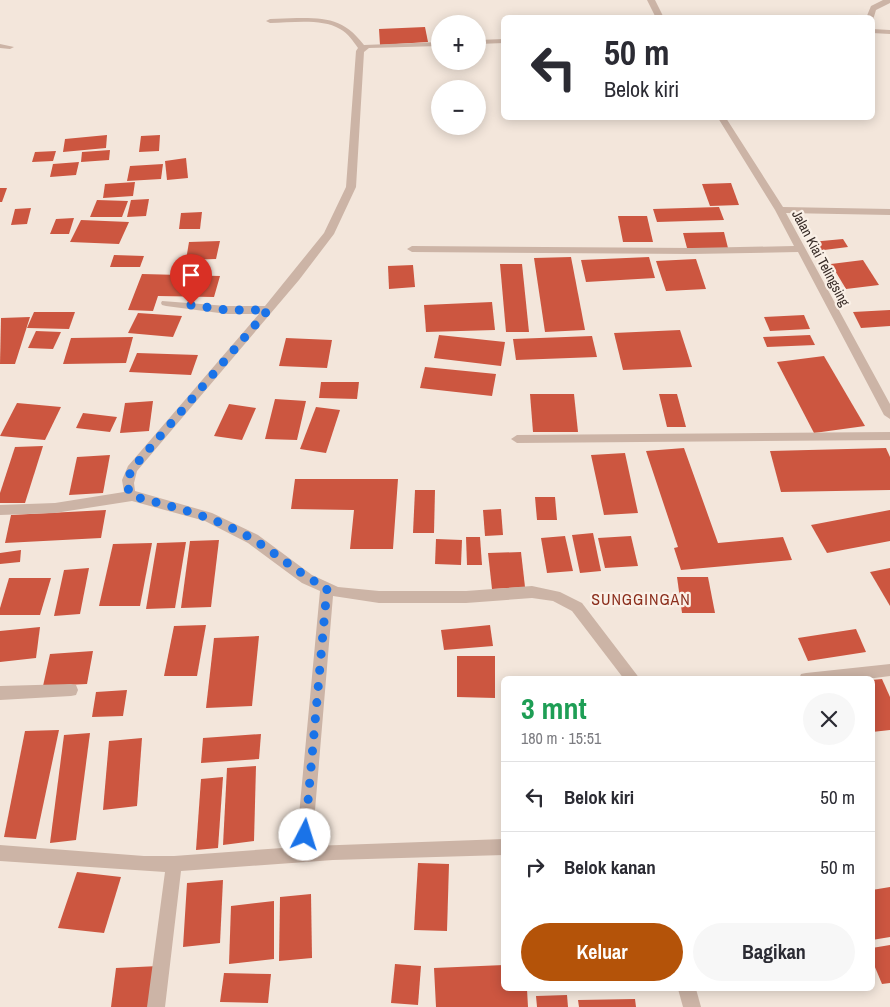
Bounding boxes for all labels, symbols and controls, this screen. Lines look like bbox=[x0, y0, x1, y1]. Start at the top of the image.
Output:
map controls bbox=[431, 15, 486, 135]
button: + bbox=[431, 15, 486, 70]
text: 50 m bbox=[604, 29, 669, 76]
icon: left bbox=[521, 35, 586, 100]
text: Belok kiri bbox=[604, 74, 679, 104]
button: − bbox=[431, 80, 486, 135]
street label: Jalan Kiai Telingsing bbox=[788, 207, 854, 310]
pin bbox=[170, 254, 212, 305]
icon: arrive bbox=[177, 261, 205, 289]
district label: SUNGGINGAN bbox=[591, 588, 691, 610]
text: 3 mnt bbox=[521, 688, 587, 728]
button: close bbox=[803, 693, 855, 745]
text: 180 m · 15:51 bbox=[521, 727, 601, 749]
icon: left bbox=[521, 783, 549, 811]
text: Belok kiri bbox=[564, 784, 634, 810]
text: 50 m bbox=[820, 784, 855, 810]
position arrow bbox=[278, 808, 330, 860]
icon: right bbox=[521, 853, 549, 881]
text: Belok kanan bbox=[564, 854, 656, 880]
text: 50 m bbox=[820, 854, 855, 880]
button: Keluar bbox=[521, 923, 683, 981]
button: Bagikan bbox=[693, 923, 855, 981]

